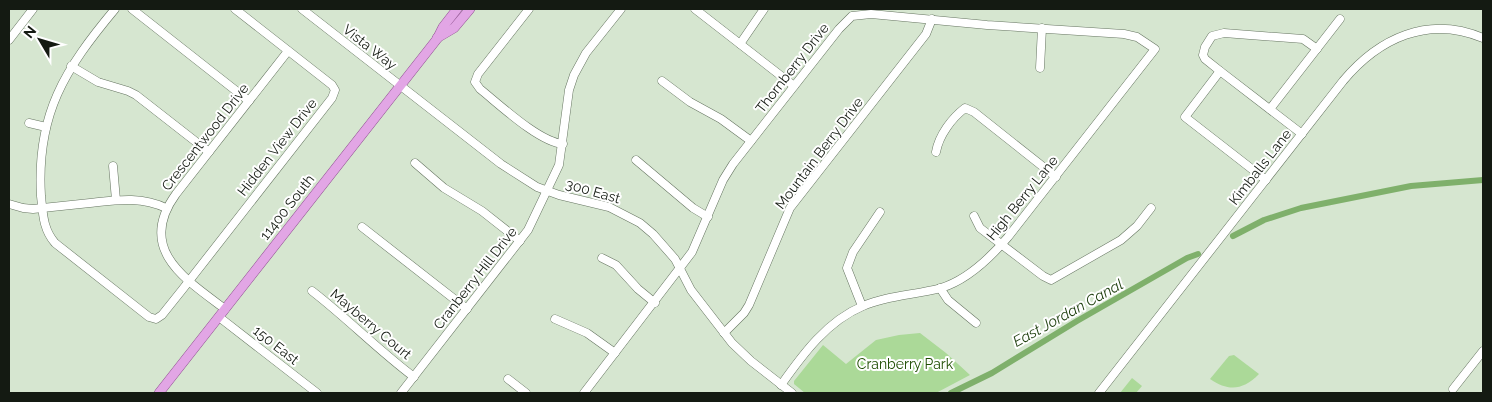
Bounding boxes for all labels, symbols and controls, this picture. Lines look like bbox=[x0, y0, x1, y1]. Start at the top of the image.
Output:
north arrow bbox=[15, 15, 65, 65]
street label: Thornberry Drive bbox=[752, 20, 832, 116]
street label: Vista Way bbox=[340, 21, 400, 73]
text: N bbox=[20, 23, 39, 41]
street label: Crescentwood Drive bbox=[158, 80, 252, 194]
street label: Mountain Berry Drive bbox=[772, 94, 866, 212]
street label: Hidden View Drive bbox=[234, 95, 320, 199]
street label: Kimballs Lane bbox=[1226, 126, 1294, 208]
street label: High Berry Lane bbox=[983, 153, 1061, 243]
street label: 11400 South bbox=[257, 171, 317, 243]
street label: 300 East bbox=[564, 176, 622, 206]
street label: Cranberry Hill Drive bbox=[430, 224, 520, 332]
water label: East Jordan Canal bbox=[1010, 275, 1126, 351]
street label: Mayberry Court bbox=[327, 286, 415, 363]
street label: 150 East bbox=[250, 322, 302, 368]
park label: Cranberry Park bbox=[857, 356, 954, 372]

